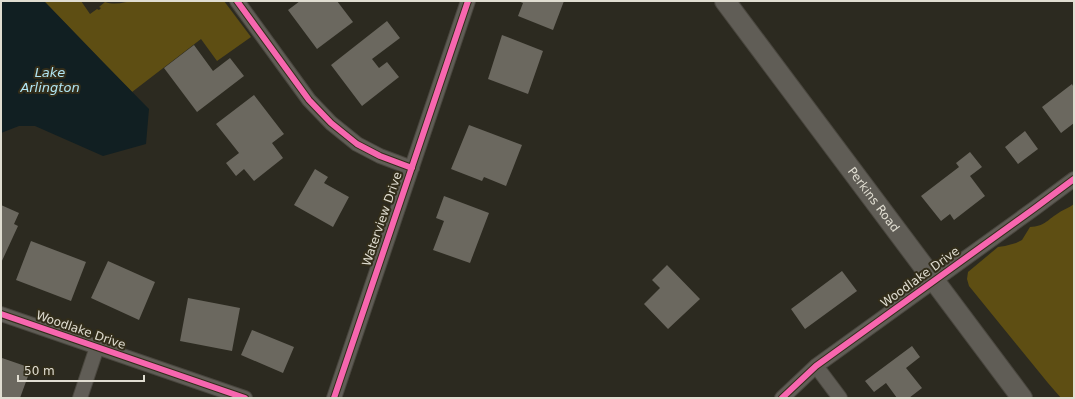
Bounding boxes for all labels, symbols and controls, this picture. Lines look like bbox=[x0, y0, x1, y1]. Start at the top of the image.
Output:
water label: Lake Arlington bbox=[19, 65, 80, 95]
street label: Perkins Road bbox=[845, 164, 902, 235]
street label: Waterview Drive bbox=[359, 170, 405, 268]
street label: Woodlake Drive bbox=[878, 244, 962, 310]
street label: Woodlake Drive bbox=[34, 308, 128, 352]
scale bar bbox=[18, 357, 144, 383]
text: 50 m bbox=[24, 364, 55, 378]

